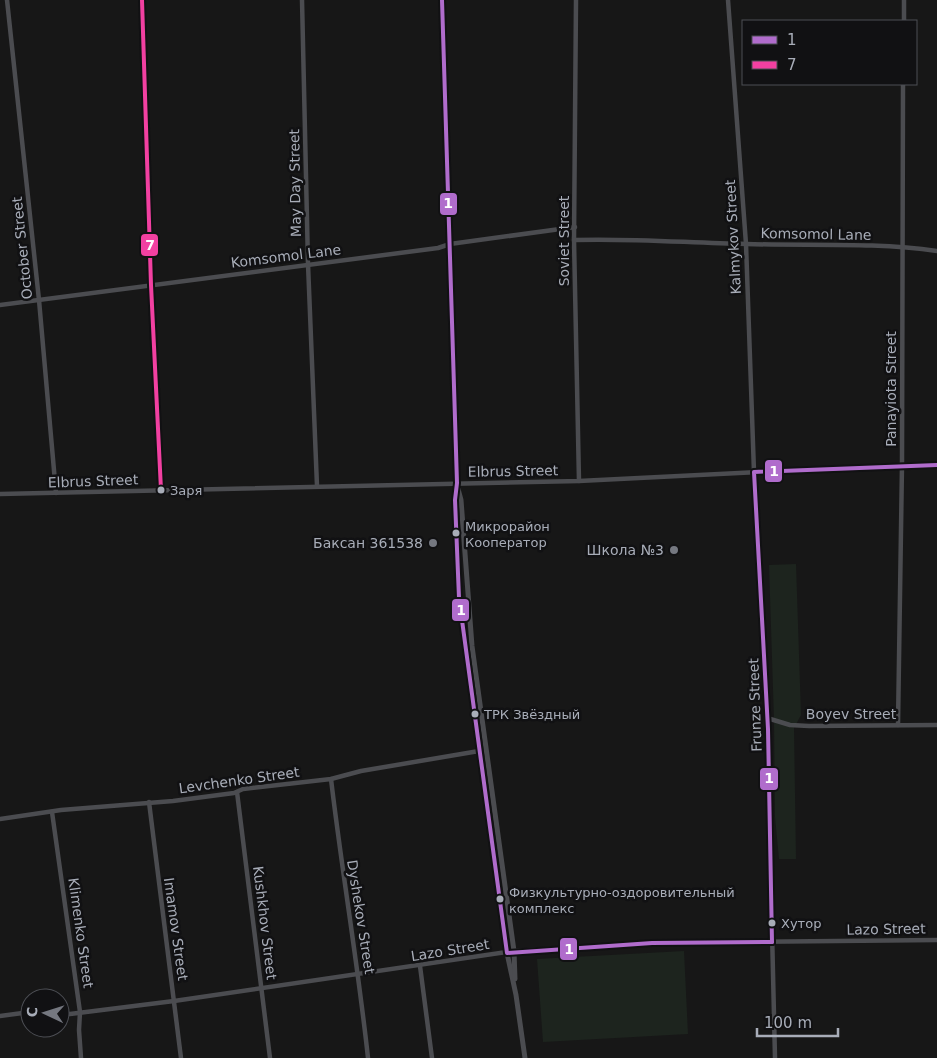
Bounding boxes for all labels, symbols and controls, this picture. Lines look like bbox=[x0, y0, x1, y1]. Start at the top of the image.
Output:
legend bbox=[742, 20, 917, 85]
text: 1 bbox=[787, 31, 797, 49]
text: 7 bbox=[787, 56, 797, 74]
street label: May Day Street bbox=[286, 128, 304, 237]
street label: Kalmykov Street bbox=[722, 179, 744, 295]
line badge: 1 bbox=[439, 192, 458, 216]
street label: October Street bbox=[9, 195, 35, 300]
text: 1 bbox=[443, 195, 453, 211]
street label: Soviet Street bbox=[556, 195, 572, 286]
street label: Komsomol Lane bbox=[760, 225, 872, 243]
line badge: 7 bbox=[140, 233, 159, 257]
text: 7 bbox=[145, 237, 155, 253]
street label: Komsomol Lane bbox=[230, 241, 342, 271]
street label: Panayiota Street bbox=[883, 331, 899, 447]
line badge: 1 bbox=[764, 459, 783, 483]
street label: Elbrus Street bbox=[468, 462, 559, 480]
text: 1 bbox=[769, 463, 779, 479]
street label: Elbrus Street bbox=[47, 471, 139, 491]
place label: Заря bbox=[170, 483, 202, 498]
marker: Заря bbox=[156, 485, 166, 495]
place label: Микрорайон Кооператор bbox=[465, 519, 550, 550]
marker: Микрорайон Кооператор bbox=[451, 528, 461, 538]
place label: Баксан 361538 bbox=[313, 535, 423, 551]
marker: Баксан 361538 bbox=[427, 537, 439, 549]
place label: Школа №3 bbox=[587, 542, 664, 558]
marker: Школа №3 bbox=[668, 544, 680, 556]
line badge: 1 bbox=[451, 598, 470, 622]
text: 1 bbox=[456, 602, 466, 618]
street label: Frunze Street bbox=[745, 658, 765, 752]
street label: Boyev Street bbox=[806, 706, 897, 722]
place label: ТРК Звёздный bbox=[483, 707, 580, 722]
marker: ТРК Звёздный bbox=[470, 709, 480, 719]
street label: Levchenko Street bbox=[178, 764, 301, 796]
line badge: 1 bbox=[759, 767, 779, 791]
text: 1 bbox=[764, 770, 774, 786]
street label: Dyshekov Street bbox=[344, 859, 378, 976]
street label: Kushkhov Street bbox=[250, 865, 280, 981]
street label: Imamov Street bbox=[161, 876, 191, 982]
street label: Klimenko Street bbox=[65, 877, 97, 990]
place label: Физкультурно-оздоровительный комплекс bbox=[509, 885, 735, 916]
marker: Физкультурно-оздоровительный комплекс bbox=[495, 894, 505, 904]
place label: Хутор bbox=[781, 916, 821, 931]
marker: Хутор bbox=[767, 918, 777, 928]
street label: Lazo Street bbox=[846, 920, 926, 938]
street label: Lazo Street bbox=[410, 936, 491, 964]
line badge: 1 bbox=[559, 937, 578, 961]
text: 1 bbox=[564, 941, 574, 957]
north arrow bbox=[20, 988, 70, 1038]
text: С bbox=[24, 1006, 40, 1018]
scale bar bbox=[757, 1006, 838, 1038]
text: 100 m bbox=[764, 1014, 812, 1032]

